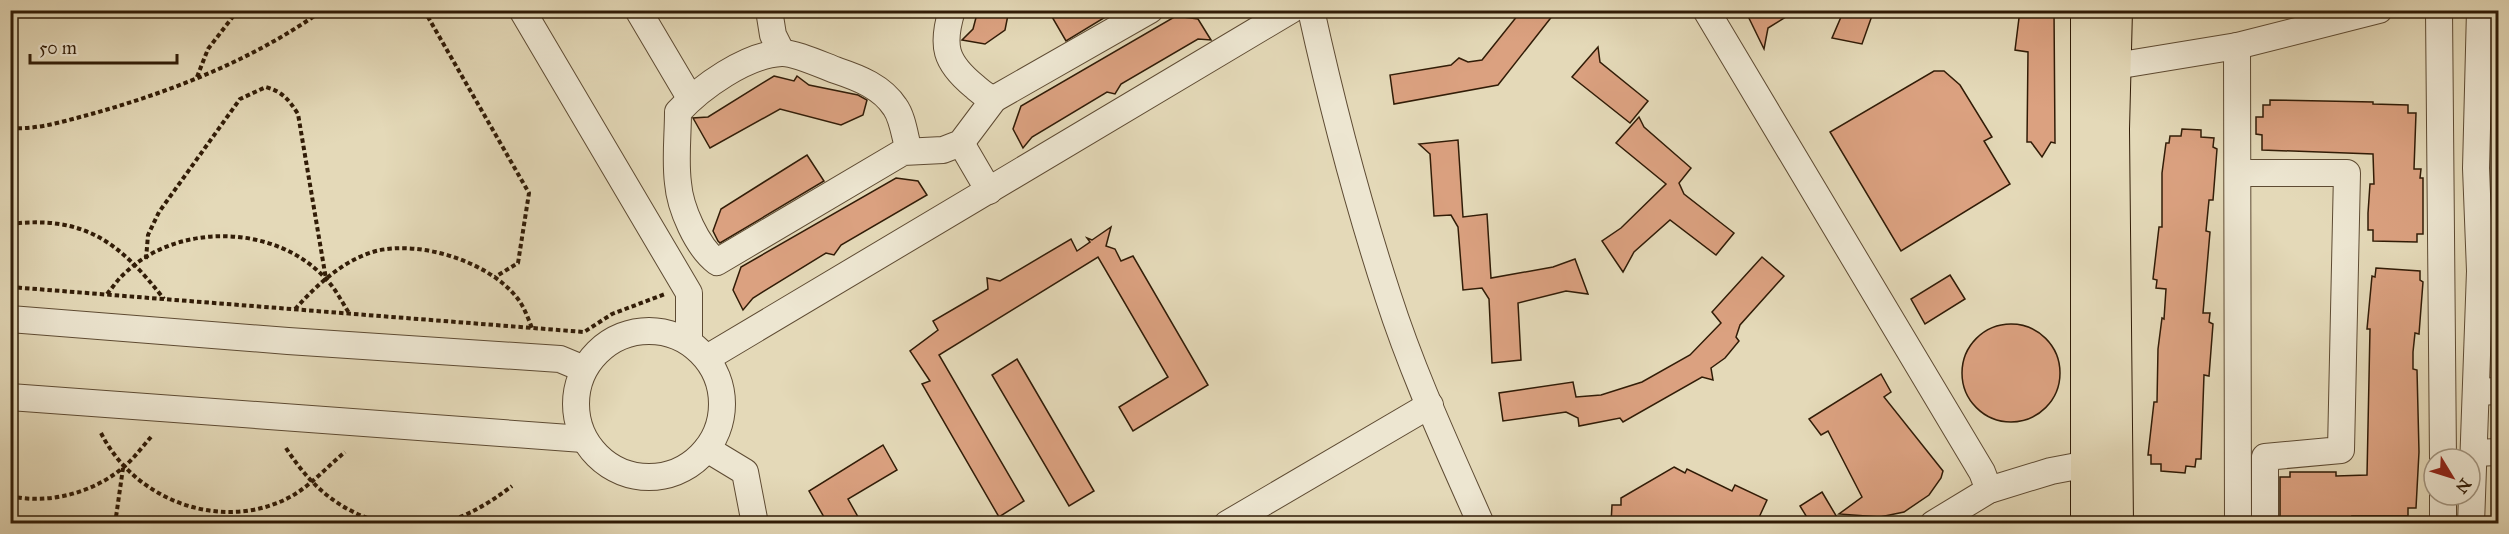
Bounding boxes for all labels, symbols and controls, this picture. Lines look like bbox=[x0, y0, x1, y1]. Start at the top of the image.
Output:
scale bar bbox=[30, 27, 177, 65]
text: 50 m bbox=[39, 37, 77, 59]
north arrow bbox=[2422, 447, 2482, 507]
text: N bbox=[2452, 475, 2475, 497]

